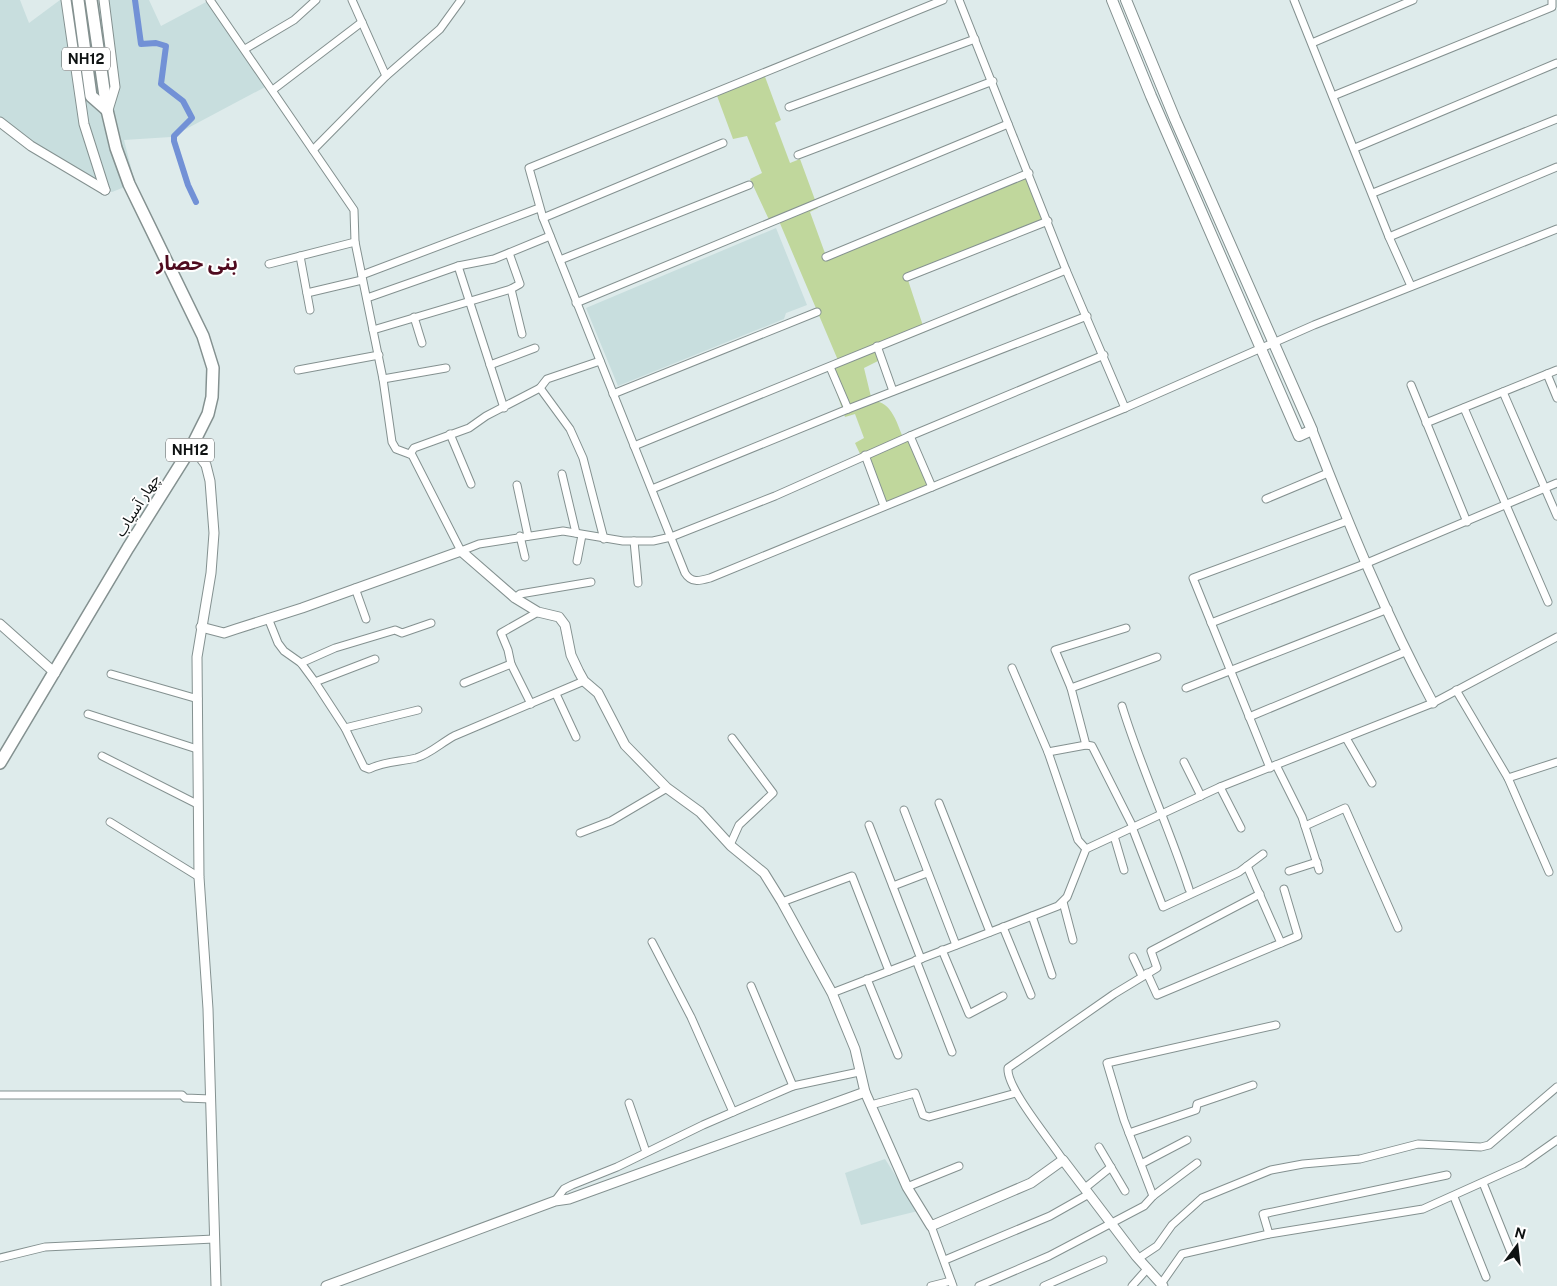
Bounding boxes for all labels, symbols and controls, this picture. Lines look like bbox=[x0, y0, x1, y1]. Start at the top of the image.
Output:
road number: NH12 bbox=[62, 48, 110, 70]
district label: بنی حصار bbox=[155, 251, 238, 275]
road number: NH12 bbox=[166, 438, 214, 462]
street label: چهار آسیاب bbox=[111, 471, 165, 540]
north arrow bbox=[1492, 1221, 1542, 1271]
text: N bbox=[1513, 1224, 1528, 1243]

